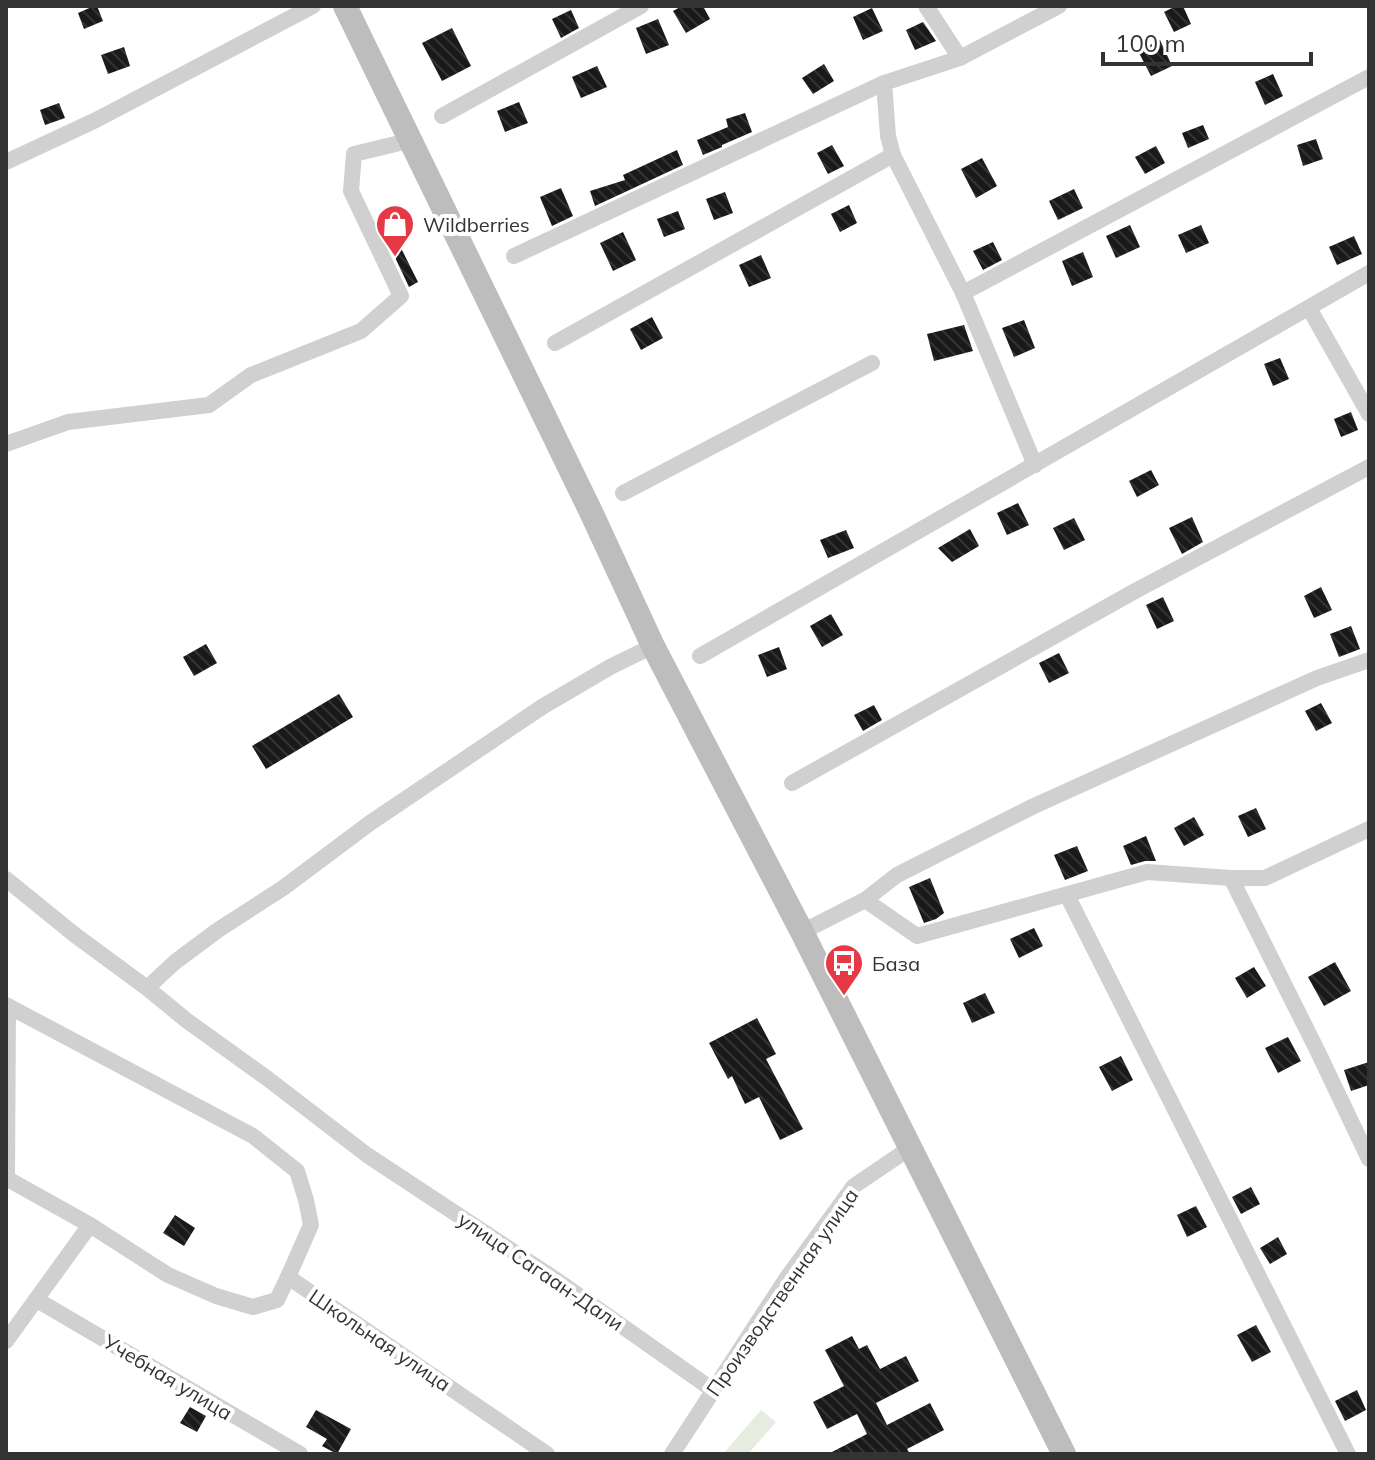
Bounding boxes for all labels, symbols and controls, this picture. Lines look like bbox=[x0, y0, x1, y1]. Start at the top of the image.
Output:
scale bar bbox=[1103, 16, 1311, 66]
text: 100 m bbox=[1115, 28, 1186, 58]
shop icon: Wildberries bbox=[374, 203, 416, 258]
place label: Wildberries bbox=[423, 212, 530, 237]
bus stop icon: База bbox=[823, 942, 865, 997]
place label: База bbox=[872, 951, 920, 976]
street label: Производственная улица bbox=[701, 1183, 863, 1401]
street label: улица Сагаан-Дали bbox=[453, 1206, 629, 1336]
street label: Школьная улица bbox=[305, 1283, 455, 1397]
street label: Учебная улица bbox=[98, 1328, 237, 1425]

